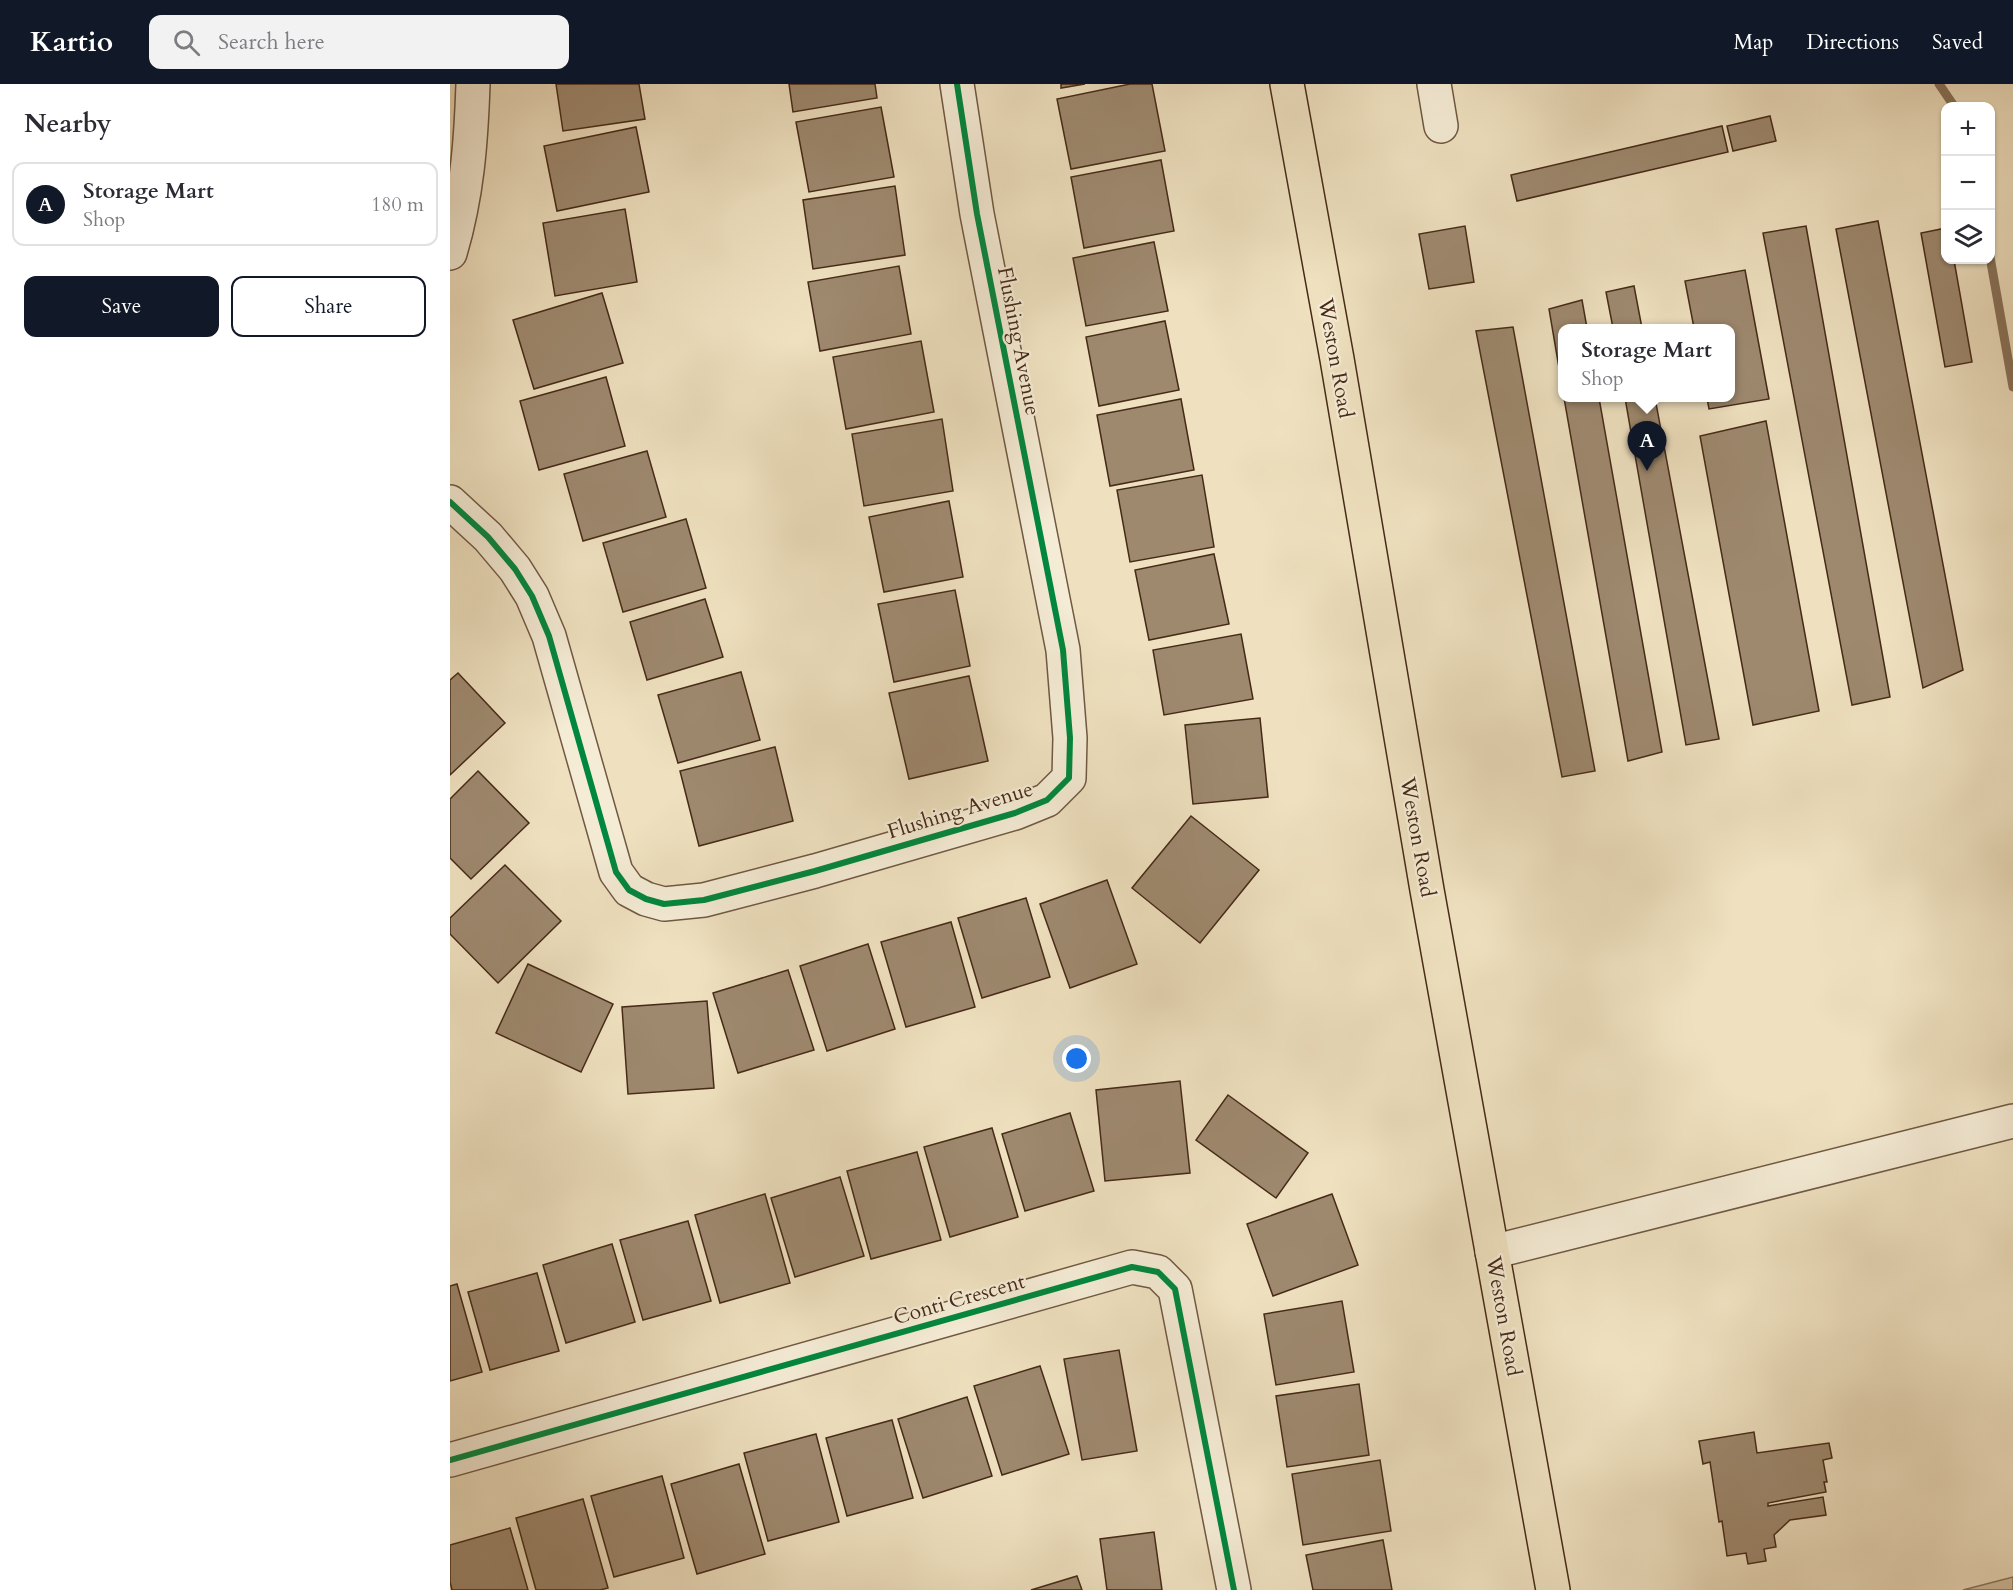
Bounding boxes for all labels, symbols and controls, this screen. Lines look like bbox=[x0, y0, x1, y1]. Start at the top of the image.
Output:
search box bbox=[149, 15, 569, 69]
text: Kartio bbox=[30, 23, 113, 61]
icon: search bbox=[170, 26, 203, 59]
text: Search here bbox=[218, 27, 325, 57]
text: Map bbox=[1733, 28, 1773, 57]
text: Directions bbox=[1806, 28, 1899, 57]
text: Saved bbox=[1932, 28, 1983, 57]
map controls bbox=[1941, 102, 1995, 264]
button: + bbox=[1941, 102, 1995, 156]
text: Nearby bbox=[24, 106, 112, 141]
button: − bbox=[1941, 156, 1995, 210]
text: Storage Mart bbox=[83, 176, 214, 206]
text: A bbox=[38, 191, 53, 218]
text: 180 m bbox=[371, 191, 424, 218]
text: Shop bbox=[83, 206, 125, 233]
button: layers bbox=[1941, 210, 1995, 264]
street label: Flushing Avenue bbox=[990, 264, 1047, 418]
button: Save bbox=[24, 276, 219, 337]
button: Share bbox=[231, 276, 426, 337]
street label: Weston Road bbox=[1311, 295, 1360, 420]
popup bbox=[1558, 324, 1735, 402]
text: Storage Mart bbox=[1581, 335, 1712, 365]
text: Shop bbox=[1581, 365, 1624, 392]
pin: A bbox=[1628, 422, 1666, 471]
street label: Weston Road bbox=[1393, 774, 1442, 899]
street label: Flushing Avenue bbox=[884, 775, 1036, 846]
your location bbox=[1062, 1044, 1091, 1073]
street label: Weston Road bbox=[1479, 1253, 1528, 1378]
street label: Conti Crescent bbox=[890, 1267, 1029, 1332]

